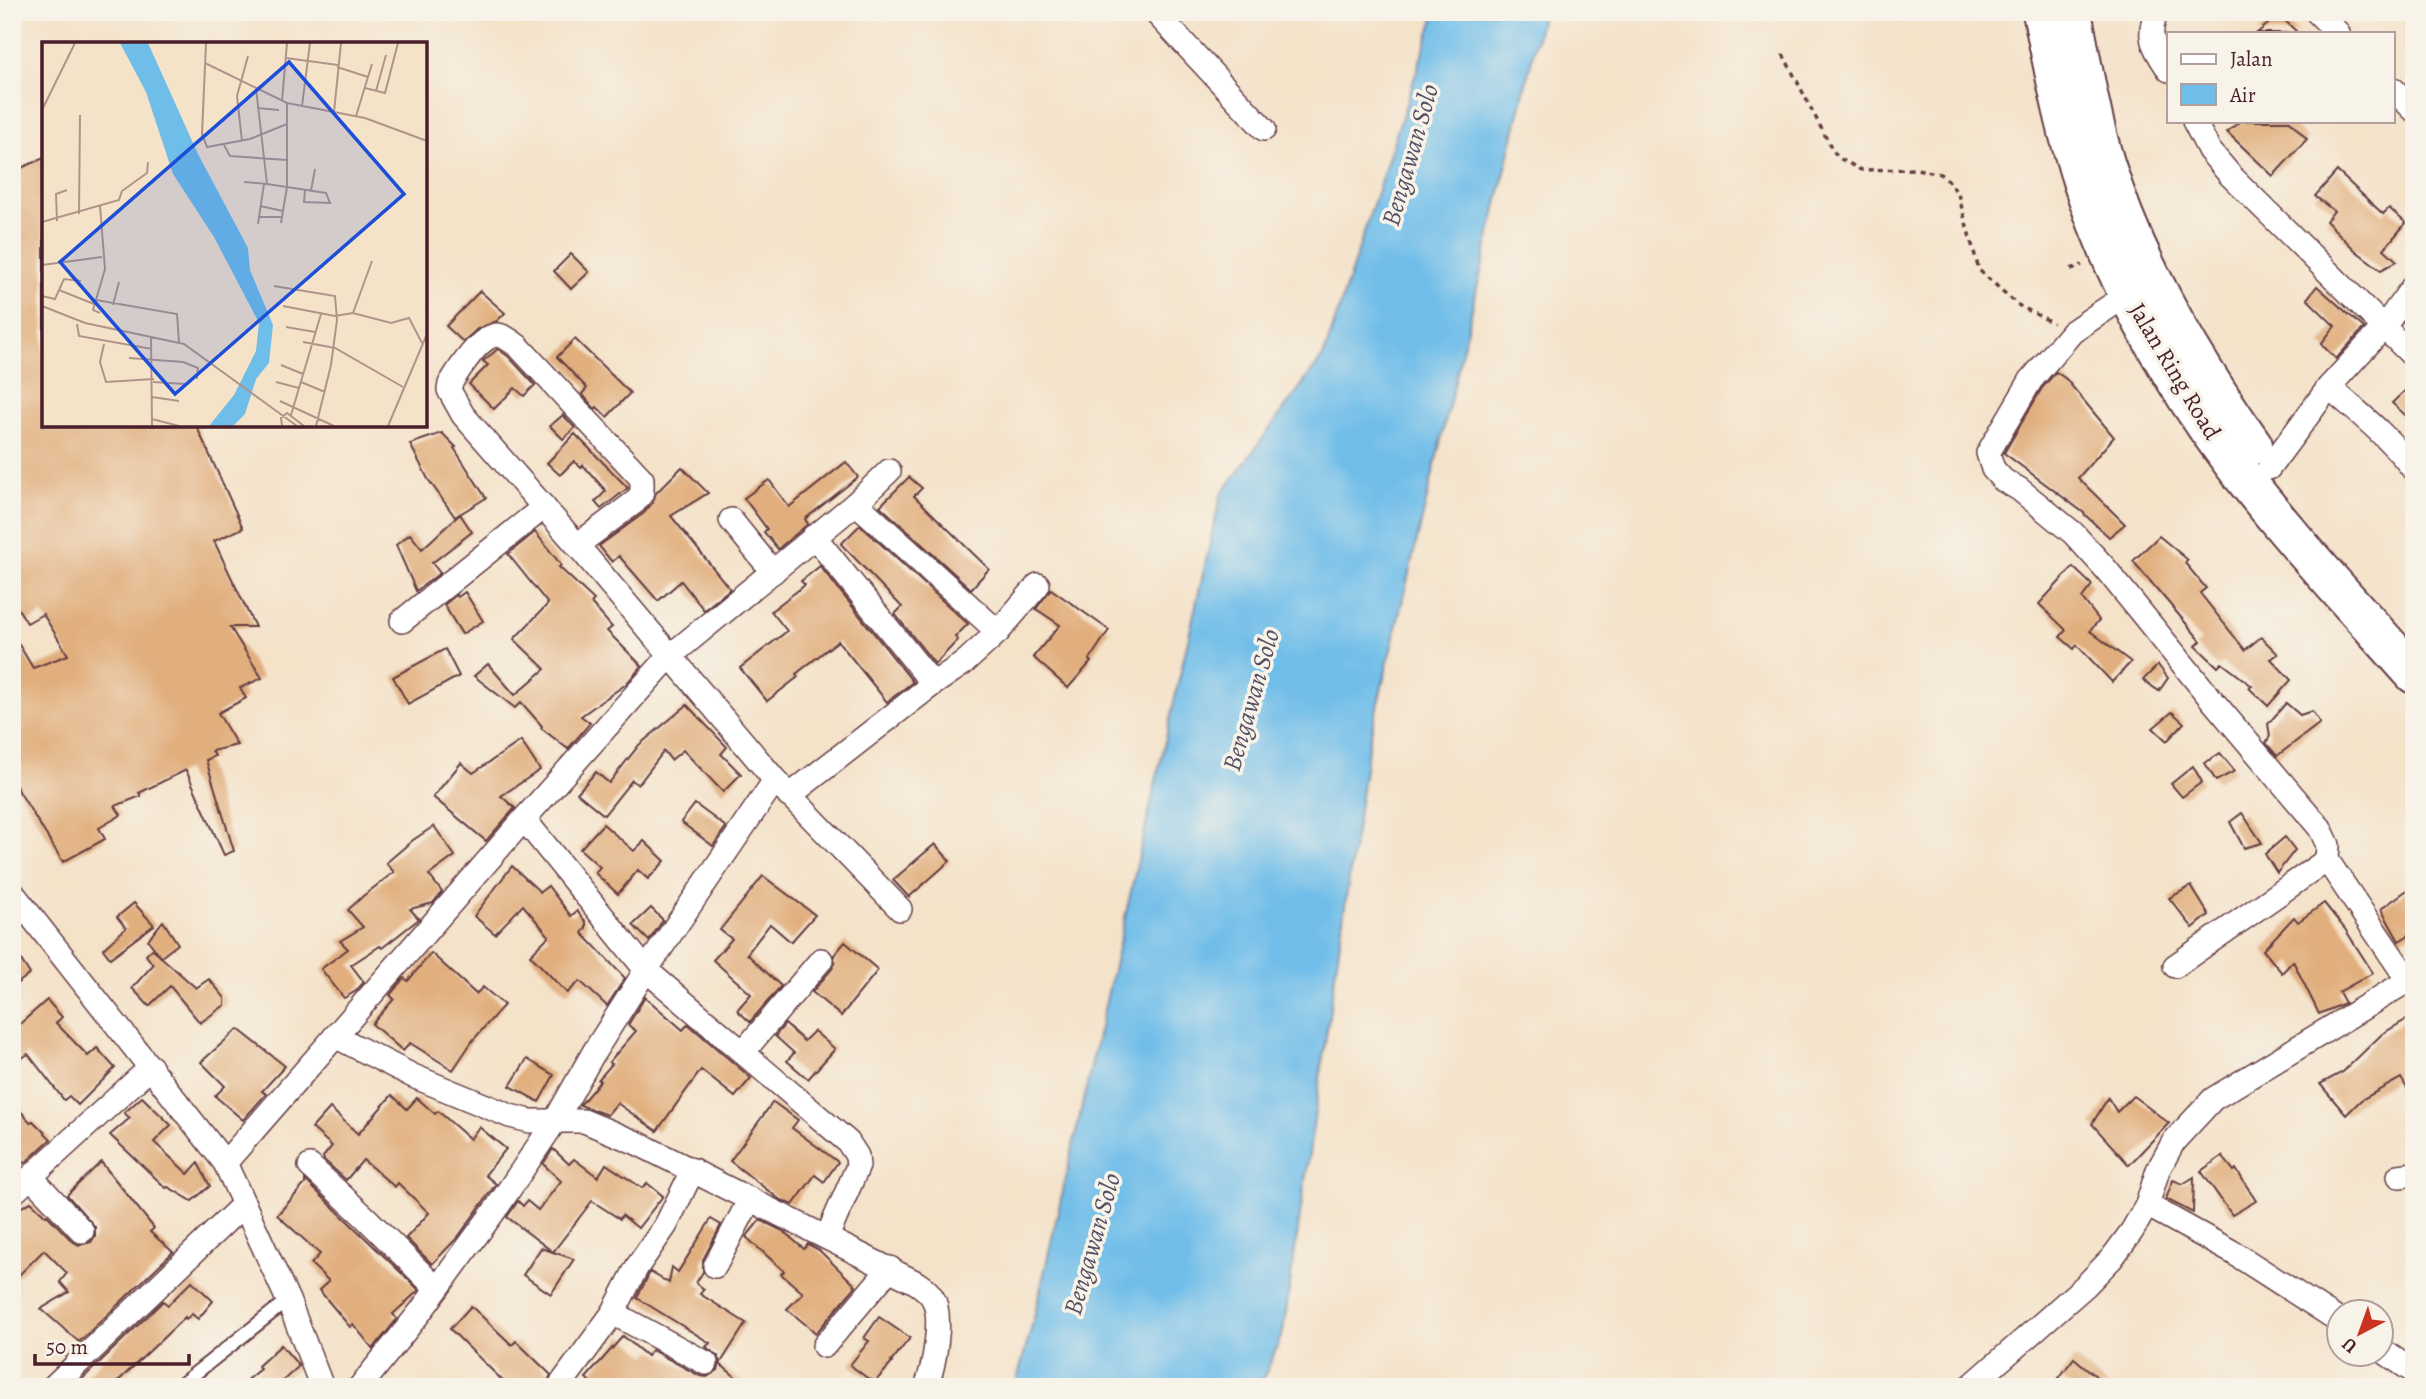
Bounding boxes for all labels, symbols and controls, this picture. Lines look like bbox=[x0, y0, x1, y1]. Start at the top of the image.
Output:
legend bbox=[2167, 32, 2394, 122]
inset map bbox=[42, 42, 427, 427]
text: Jalan bbox=[2230, 45, 2272, 73]
water label: Bengawan Solo bbox=[1373, 80, 1447, 230]
text: Air bbox=[2229, 81, 2256, 109]
street label: Jalan Ring Road bbox=[2122, 297, 2229, 445]
water label: Bengawan Solo bbox=[1214, 625, 1288, 775]
water label: Bengawan Solo bbox=[1055, 1169, 1129, 1319]
north arrow bbox=[2324, 1298, 2394, 1368]
scale bar bbox=[35, 1322, 189, 1366]
text: U bbox=[2336, 1331, 2363, 1359]
text: 50 m bbox=[46, 1333, 88, 1361]

